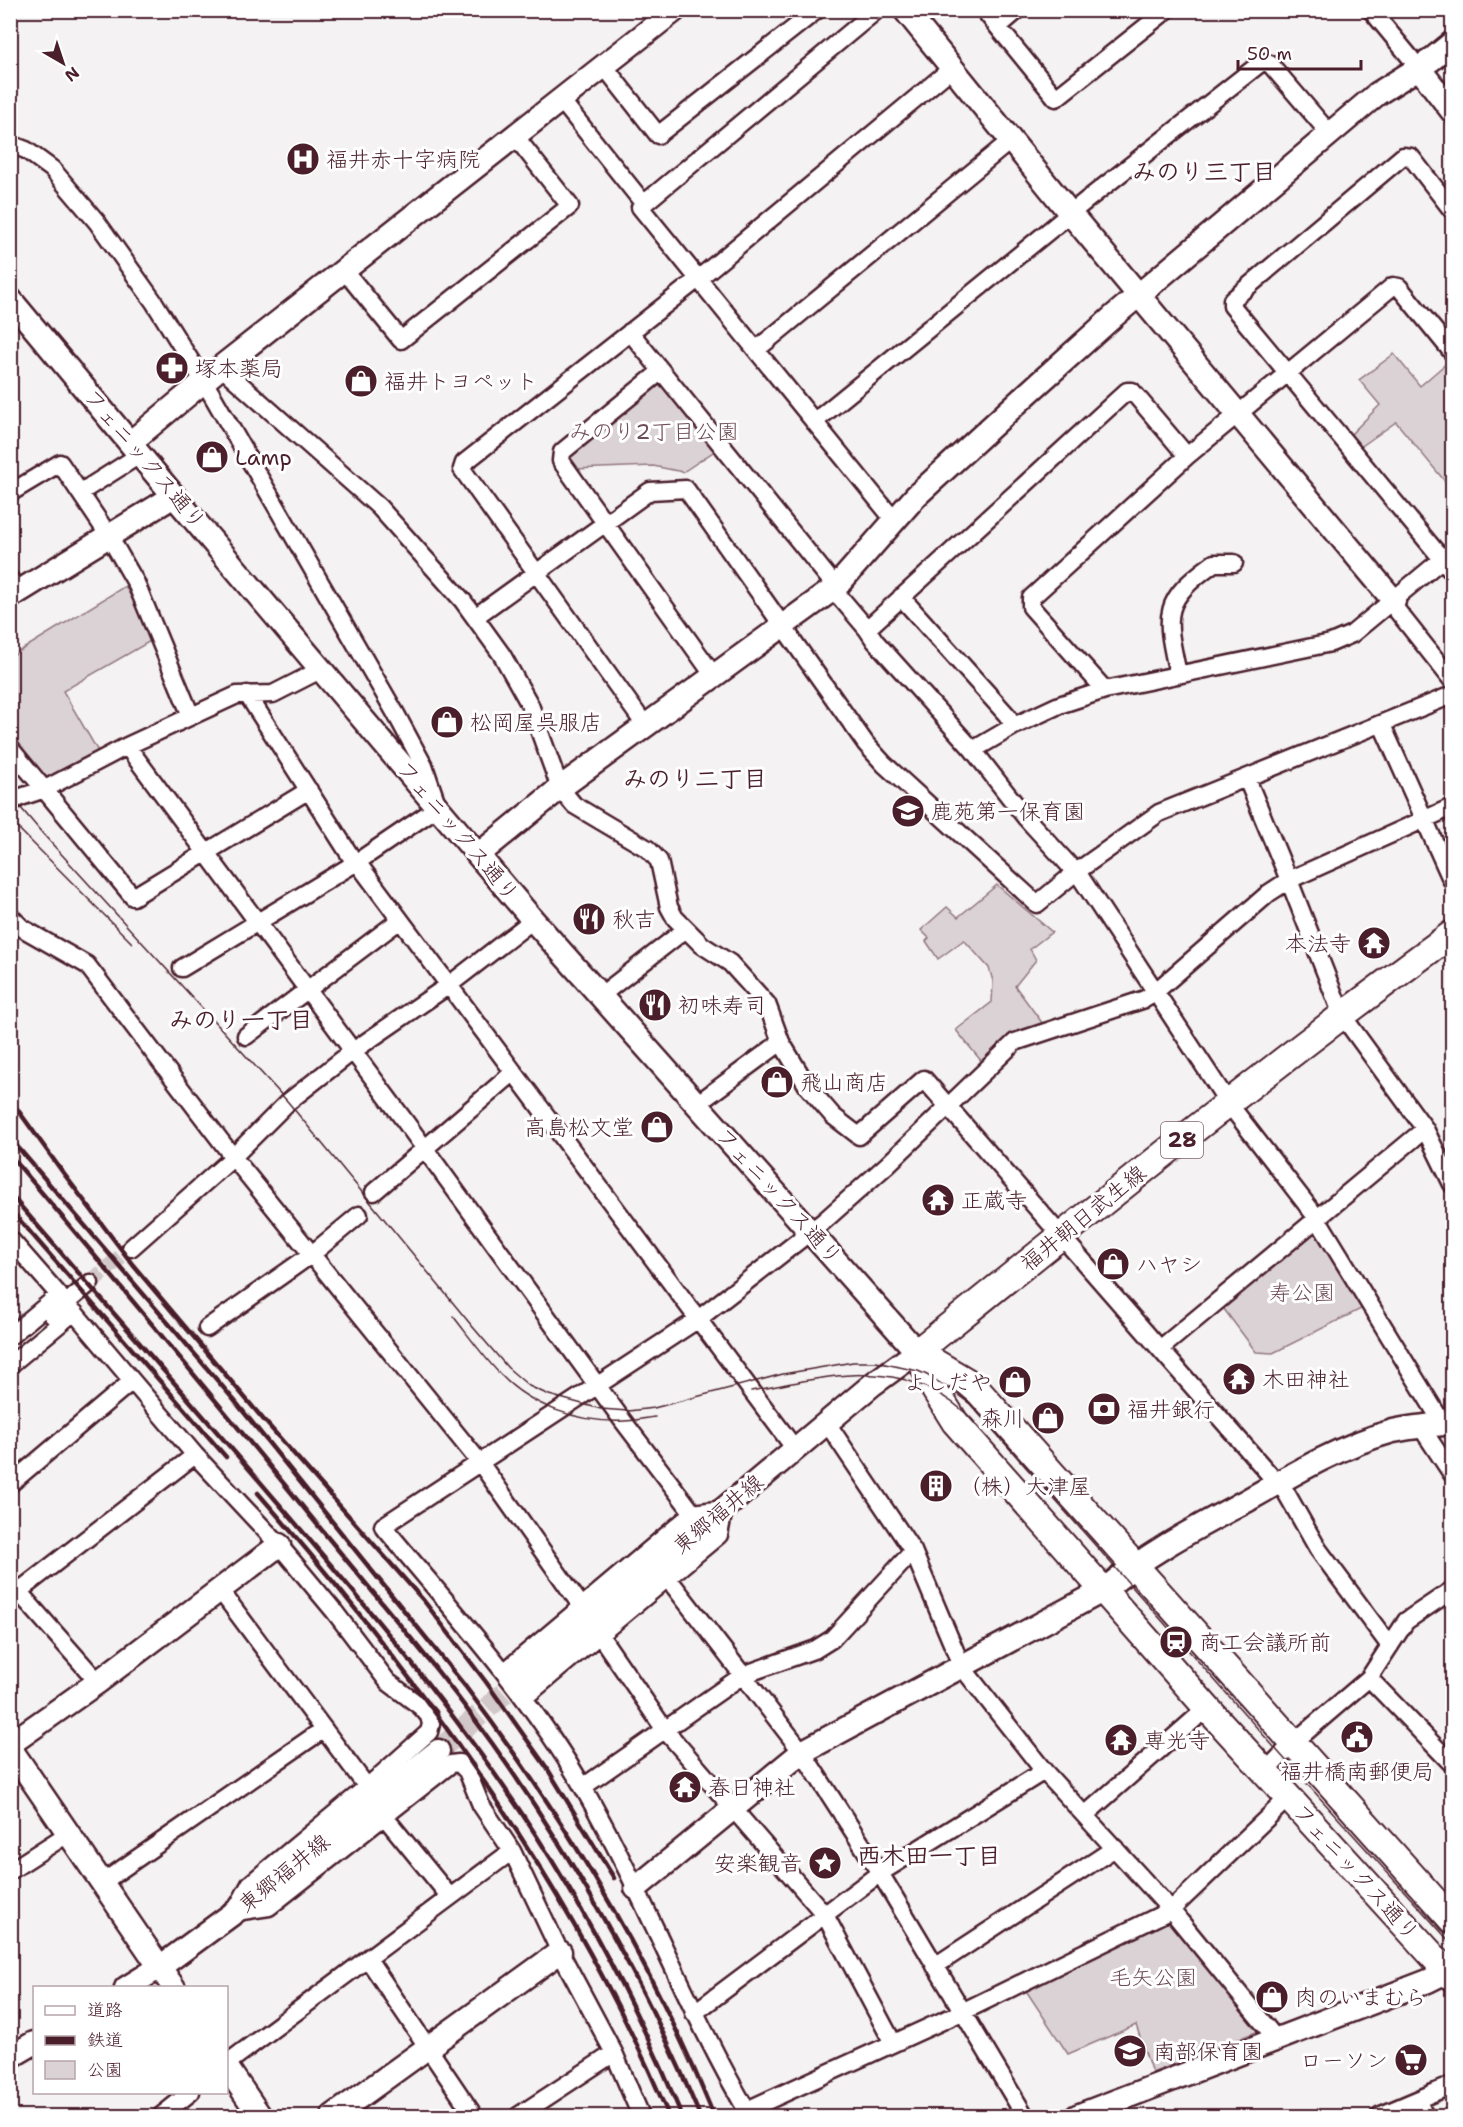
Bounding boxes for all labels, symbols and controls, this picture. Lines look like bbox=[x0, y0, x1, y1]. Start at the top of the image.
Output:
north arrow bbox=[33, 33, 93, 93]
scale bar bbox=[1238, 33, 1361, 71]
text: 50 m bbox=[1247, 42, 1292, 66]
text: N bbox=[61, 62, 84, 86]
hospital icon: 福井赤十字病院 bbox=[285, 141, 321, 177]
place label: 福井赤十字病院 bbox=[326, 145, 480, 174]
district label: みのり三丁目 bbox=[1132, 156, 1276, 188]
pharmacy icon: 塚本薬局 bbox=[154, 350, 190, 386]
place label: 塚本薬局 bbox=[195, 354, 283, 383]
shop icon: 福井トヨペット bbox=[343, 363, 379, 399]
place label: 福井トヨペット bbox=[384, 367, 538, 396]
street label: フェニックス通り bbox=[77, 382, 213, 536]
park label: みのり2丁目公園 bbox=[569, 417, 739, 446]
shop icon: Lamp bbox=[194, 439, 230, 475]
place label: Lamp bbox=[235, 443, 292, 472]
shop icon: 松岡屋呉服店 bbox=[429, 704, 465, 740]
place label: 松岡屋呉服店 bbox=[470, 708, 602, 737]
street label: フェニックス通り bbox=[390, 754, 526, 908]
district label: みのり二丁目 bbox=[623, 763, 767, 795]
school or university icon: 鹿苑第一保育園 bbox=[890, 793, 926, 829]
place label: 鹿苑第一保育園 bbox=[931, 797, 1085, 826]
restaurant icon: 秋吉 bbox=[571, 901, 607, 937]
place label: 秋吉 bbox=[612, 905, 656, 934]
temple icon: 本法寺 bbox=[1356, 925, 1392, 961]
place label: 本法寺 bbox=[1285, 929, 1351, 958]
restaurant icon: 初味寿司 bbox=[637, 987, 673, 1023]
place label: 初味寿司 bbox=[678, 991, 766, 1020]
district label: みのり一丁目 bbox=[169, 1004, 313, 1036]
shop icon: 飛山商店 bbox=[759, 1064, 795, 1100]
place label: 飛山商店 bbox=[800, 1068, 888, 1097]
shop icon: 高島松文堂 bbox=[639, 1109, 675, 1145]
place label: 高島松文堂 bbox=[524, 1113, 634, 1142]
street label: フェニックス通り bbox=[709, 1121, 849, 1271]
road number: 28 bbox=[1161, 1122, 1203, 1158]
street label: 福井朝日武生線 bbox=[1014, 1158, 1152, 1278]
temple icon: 正蔵寺 bbox=[920, 1182, 956, 1218]
place label: 正蔵寺 bbox=[961, 1186, 1027, 1215]
shop icon: ハヤシ bbox=[1095, 1246, 1131, 1282]
place label: ハヤシ bbox=[1136, 1250, 1202, 1279]
park label: 寿公園 bbox=[1269, 1278, 1335, 1307]
temple icon: 木田神社 bbox=[1221, 1361, 1257, 1397]
shop icon: よしだや bbox=[997, 1364, 1033, 1400]
place label: 木田神社 bbox=[1262, 1365, 1350, 1394]
place label: よしだや bbox=[904, 1368, 992, 1397]
bank icon: 福井銀行 bbox=[1086, 1391, 1122, 1427]
place label: 福井銀行 bbox=[1127, 1395, 1215, 1424]
shop icon: 森川 bbox=[1030, 1400, 1066, 1436]
place label: 森川 bbox=[981, 1404, 1025, 1433]
street label: 東郷福井線 bbox=[667, 1468, 769, 1560]
building icon: （株）大津屋 bbox=[918, 1468, 954, 1504]
place label: （株）大津屋 bbox=[959, 1472, 1091, 1501]
station icon: 商工会議所前 bbox=[1158, 1624, 1194, 1660]
place label: 商工会議所前 bbox=[1199, 1628, 1331, 1657]
public building icon: 福井橋南郵便局 bbox=[1339, 1719, 1375, 1755]
temple icon: 専光寺 bbox=[1103, 1722, 1139, 1758]
place label: 専光寺 bbox=[1144, 1726, 1210, 1755]
place label: 福井橋南郵便局 bbox=[1280, 1757, 1434, 1786]
temple icon: 春日神社 bbox=[667, 1769, 703, 1805]
place label: 春日神社 bbox=[708, 1773, 796, 1802]
street label: フェニックス通り bbox=[1286, 1797, 1426, 1947]
street label: 東郷福井線 bbox=[232, 1827, 336, 1919]
district label: 西木田一丁目 bbox=[857, 1840, 1001, 1872]
place icon: 安楽観音 bbox=[807, 1845, 843, 1881]
place label: 安楽観音 bbox=[714, 1849, 802, 1878]
park label: 毛矢公園 bbox=[1109, 1963, 1197, 1992]
shop icon: 肉のいまむら bbox=[1254, 1979, 1290, 2015]
place label: 肉のいまむら bbox=[1295, 1983, 1427, 2012]
legend bbox=[33, 1986, 228, 2094]
text: 道路 bbox=[87, 1998, 123, 2022]
text: 鉄道 bbox=[87, 2028, 123, 2052]
school or university icon: 南部保育園 bbox=[1112, 2033, 1148, 2069]
place label: 南部保育園 bbox=[1153, 2037, 1263, 2066]
supermarket icon: ローソン bbox=[1393, 2042, 1429, 2078]
place label: ローソン bbox=[1300, 2046, 1388, 2075]
text: 公園 bbox=[87, 2058, 123, 2082]

